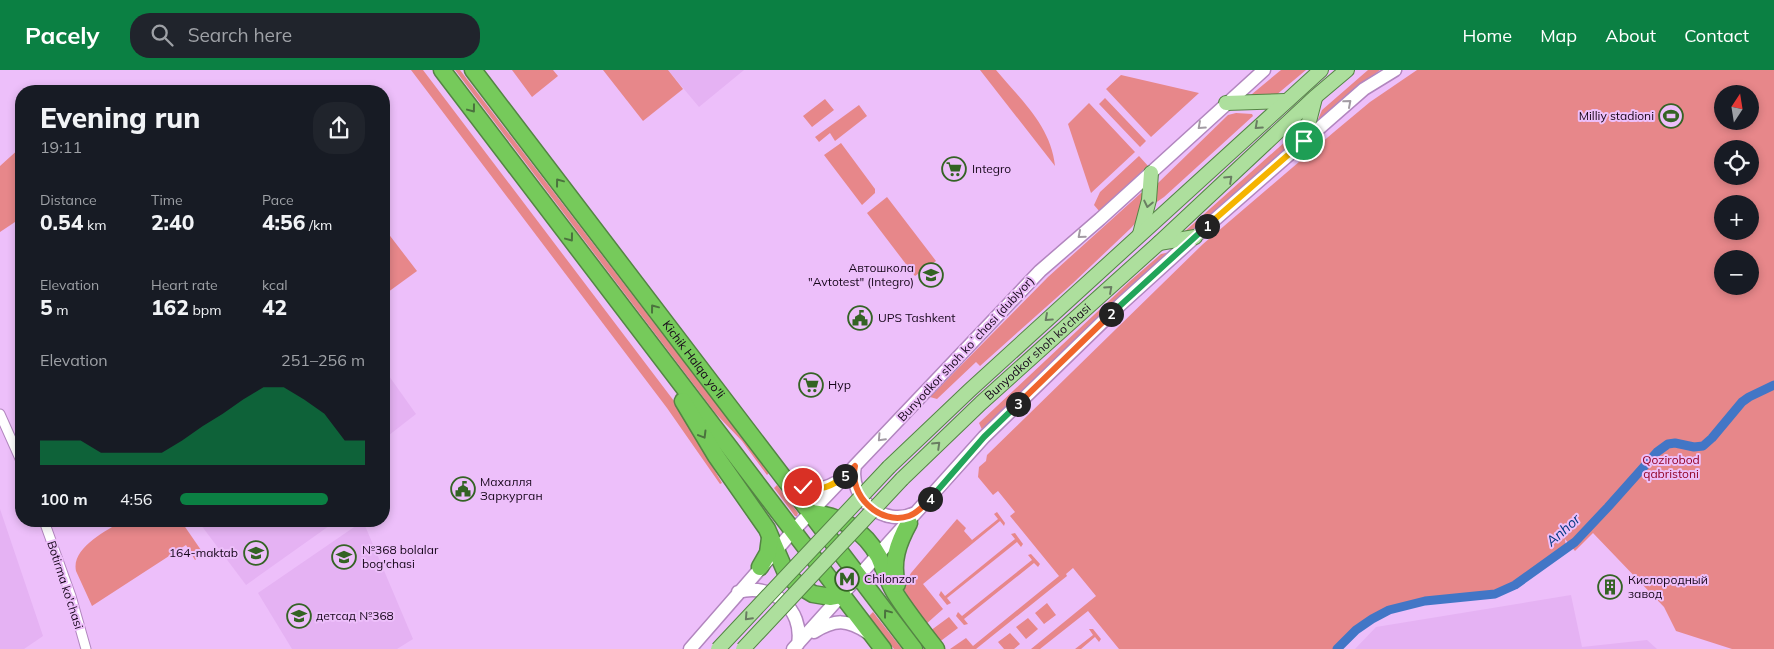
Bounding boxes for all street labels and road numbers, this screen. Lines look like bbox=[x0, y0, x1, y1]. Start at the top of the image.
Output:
street label: Bunyodkor shoh koʻchasi (dublyor) bbox=[894, 273, 1037, 424]
street label: Bunyodkor shoh ko'chasi bbox=[981, 300, 1094, 403]
street label: Kichik Halqa yo'li bbox=[660, 317, 728, 401]
street label: Botirma ko'chasi bbox=[44, 539, 87, 631]

